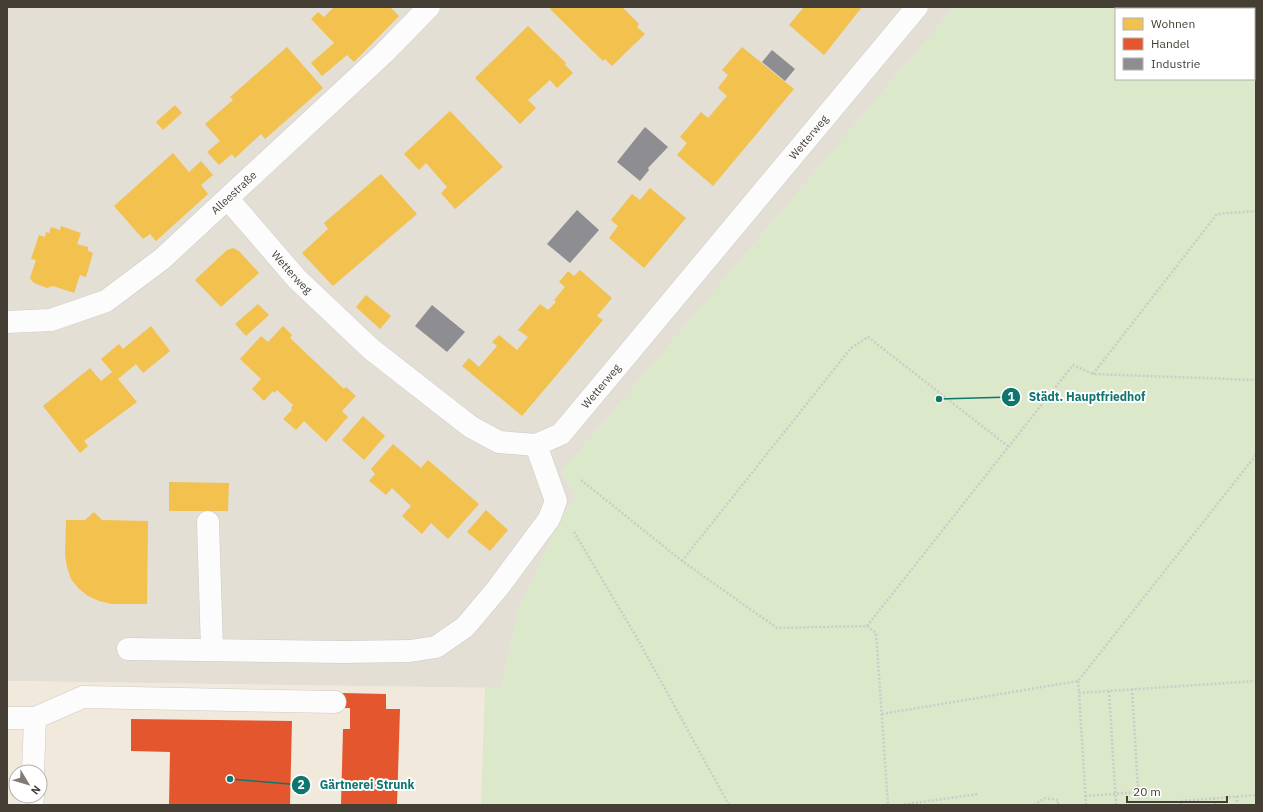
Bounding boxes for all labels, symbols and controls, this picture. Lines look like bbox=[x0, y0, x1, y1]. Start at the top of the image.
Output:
legend bbox=[1115, 8, 1255, 80]
text: Wohnen bbox=[1151, 16, 1195, 31]
text: Handel bbox=[1151, 36, 1190, 51]
text: Industrie bbox=[1151, 56, 1201, 71]
street label: Wetterweg bbox=[786, 112, 831, 162]
street label: Alleestraße bbox=[208, 168, 259, 217]
street label: Wetterweg bbox=[269, 248, 315, 297]
street label: Wetterweg bbox=[578, 361, 624, 411]
callout: Städt. Hauptfriedhof bbox=[1001, 385, 1154, 409]
text: 1 bbox=[1007, 389, 1015, 404]
text: Städt. Hauptfriedhof bbox=[1029, 389, 1146, 404]
north arrow bbox=[8, 764, 48, 804]
callout: Gärtnerei Strunk bbox=[291, 773, 422, 797]
text: 2 bbox=[297, 777, 305, 792]
text: Gärtnerei Strunk bbox=[320, 777, 414, 792]
scale bar bbox=[1127, 778, 1227, 804]
text: N bbox=[28, 783, 44, 798]
text: 20 m bbox=[1133, 784, 1161, 799]

